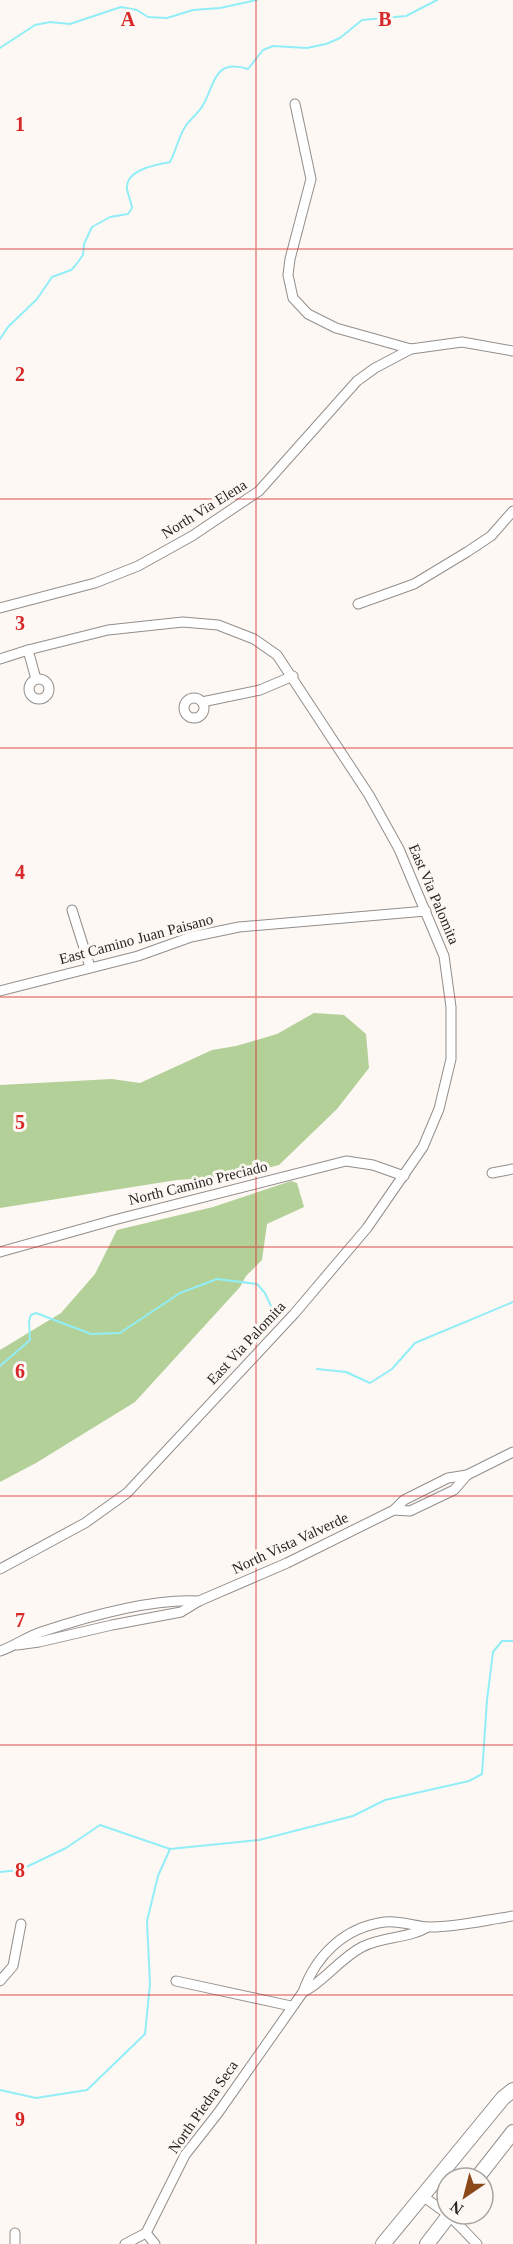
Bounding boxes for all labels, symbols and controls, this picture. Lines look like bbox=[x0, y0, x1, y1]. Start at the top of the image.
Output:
text: A bbox=[121, 8, 136, 30]
text: B bbox=[378, 8, 392, 30]
text: 1 bbox=[15, 113, 25, 135]
text: 2 bbox=[15, 363, 25, 385]
street label: North Via Elena bbox=[159, 476, 250, 542]
text: 3 bbox=[15, 612, 25, 634]
street label: East Via Palomita bbox=[406, 842, 462, 947]
text: 4 bbox=[15, 861, 25, 883]
street label: East Camino Juan Paisano bbox=[57, 911, 215, 967]
text: 5 bbox=[15, 1111, 25, 1133]
street label: North Camino Preciado bbox=[127, 1158, 269, 1208]
street label: East Via Palomita bbox=[204, 1298, 289, 1388]
text: 6 bbox=[15, 1360, 25, 1382]
street label: North Vista Valverde bbox=[230, 1509, 351, 1577]
text: 7 bbox=[15, 1609, 25, 1631]
text: 8 bbox=[15, 1859, 25, 1881]
street label: North Piedra Seca bbox=[165, 2057, 241, 2156]
text: 9 bbox=[15, 2108, 25, 2130]
north arrow bbox=[435, 2166, 495, 2226]
text: N bbox=[447, 2197, 466, 2218]

